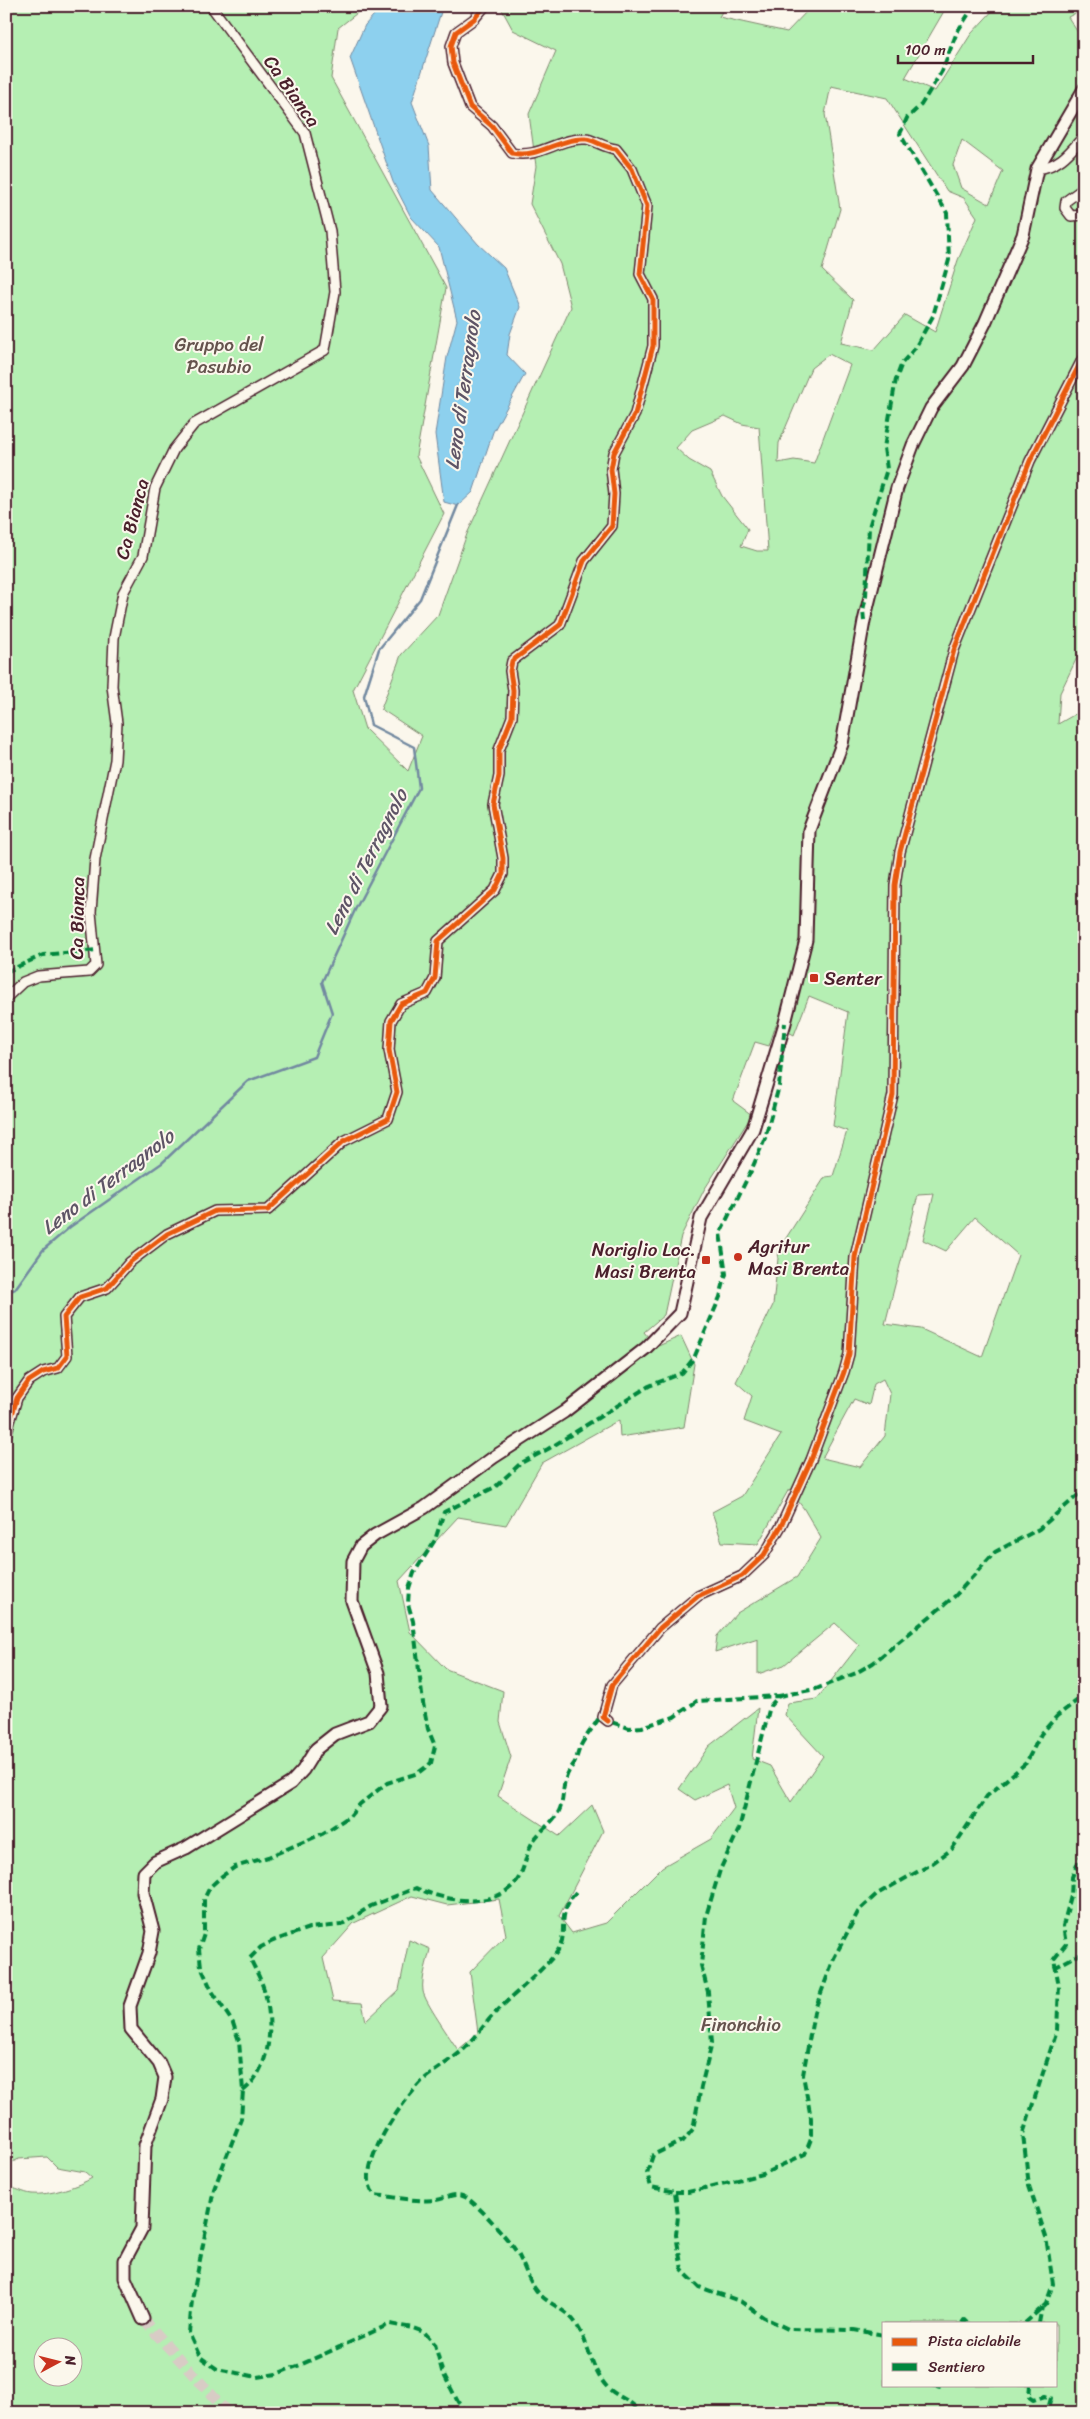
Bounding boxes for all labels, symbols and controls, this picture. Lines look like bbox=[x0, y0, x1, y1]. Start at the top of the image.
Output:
scale bar bbox=[898, 32, 1032, 64]
text: 100 m bbox=[905, 37, 946, 63]
street label: Ca Bianca bbox=[255, 48, 329, 135]
water label: Leno di Terragnolo bbox=[435, 307, 492, 472]
park label: Gruppo del Pasubio bbox=[174, 328, 264, 383]
street label: Ca Bianca bbox=[105, 474, 159, 563]
water label: Leno di Terragnolo bbox=[314, 781, 419, 941]
street label: Ca Bianca bbox=[60, 876, 94, 960]
place label: Senter bbox=[824, 962, 883, 995]
marker: Senter bbox=[808, 972, 820, 984]
water label: Leno di Terragnolo bbox=[34, 1119, 184, 1244]
place label: Agritur Masi Brenta bbox=[747, 1230, 850, 1285]
place label: Noriglio Loc. Masi Brenta bbox=[592, 1233, 696, 1288]
marker: Agritur Masi Brenta bbox=[732, 1251, 744, 1263]
marker: Noriglio Loc. Masi Brenta bbox=[700, 1254, 712, 1266]
park label: Finonchio bbox=[701, 2008, 781, 2041]
legend bbox=[882, 2322, 1058, 2386]
text: Pista ciclabile bbox=[928, 2328, 1021, 2354]
north arrow bbox=[32, 2336, 82, 2386]
text: N bbox=[57, 2353, 83, 2367]
text: Sentiero bbox=[928, 2354, 985, 2380]

